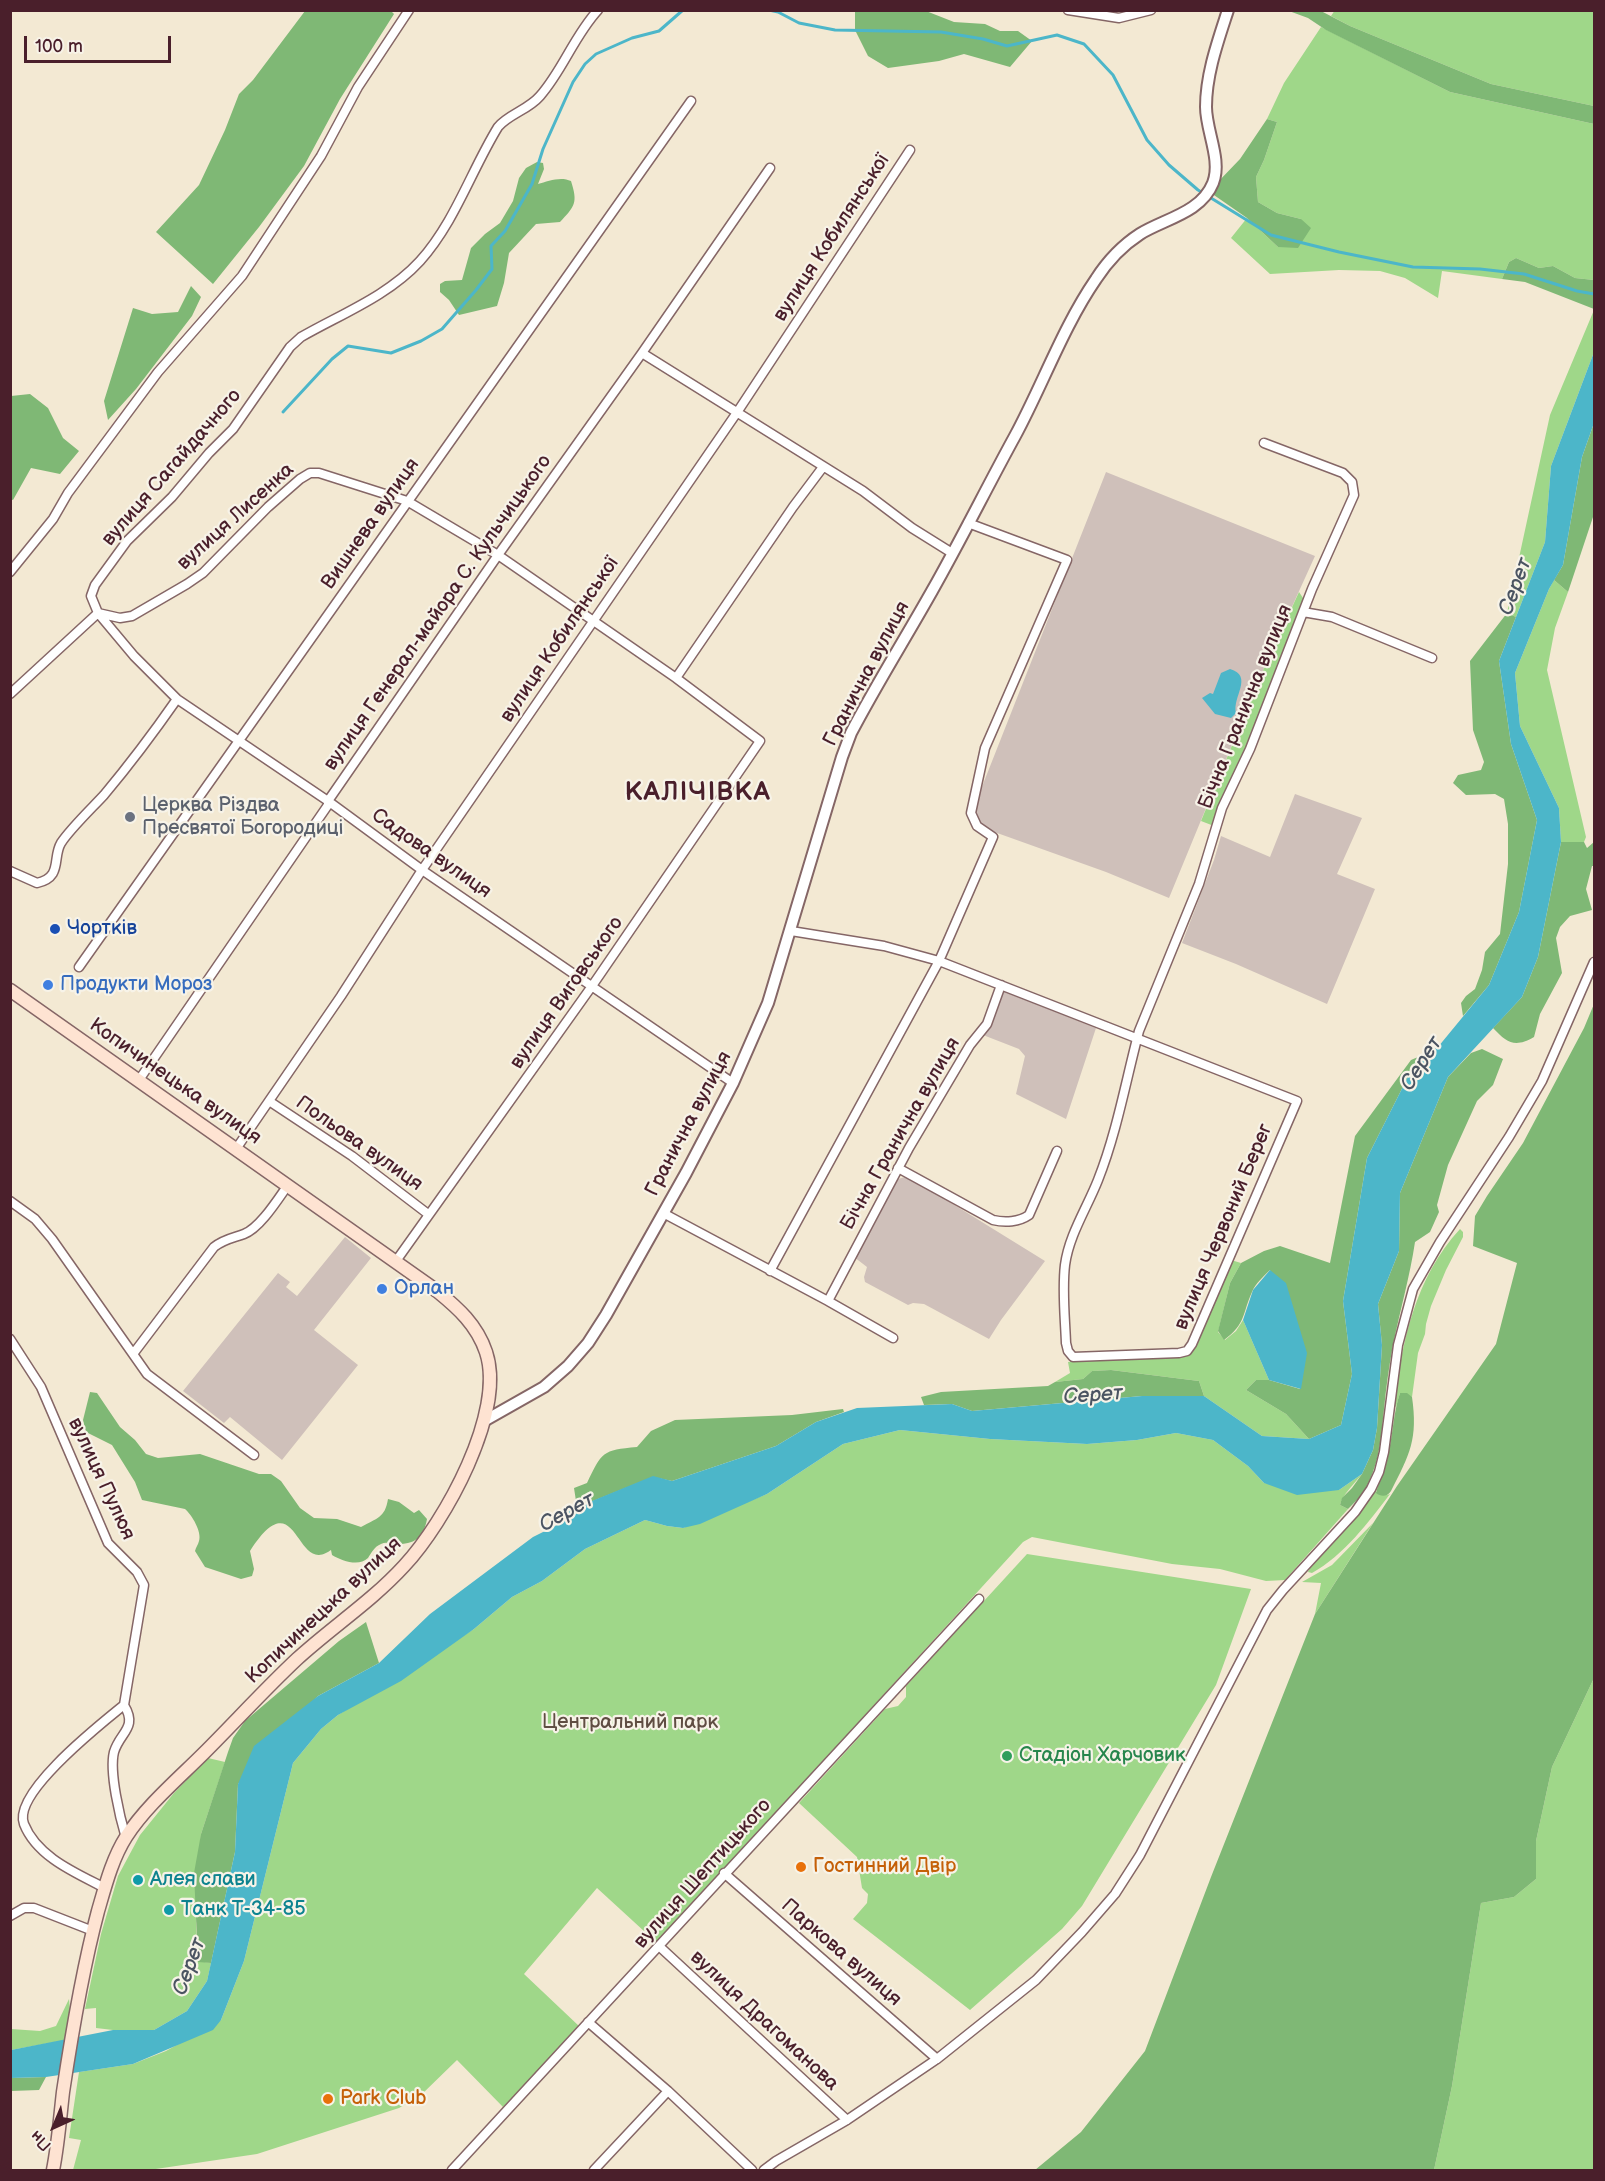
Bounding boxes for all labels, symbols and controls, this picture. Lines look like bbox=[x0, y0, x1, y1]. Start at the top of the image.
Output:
scale bar bbox=[27, 24, 174, 62]
text: 100 m bbox=[35, 36, 83, 57]
street label: вулиця Кобилянської bbox=[769, 150, 895, 326]
street label: вулиця Сагайдачного bbox=[97, 385, 247, 551]
street label: вулиця Генерал-майора С. Кульчицького bbox=[319, 450, 557, 776]
street label: Вишнева вулиця bbox=[317, 454, 425, 594]
street label: вулиця Лисенка bbox=[173, 458, 299, 576]
street label: вулиця Кобилянської bbox=[496, 552, 624, 728]
water label: Серет bbox=[1494, 555, 1538, 619]
street label: Гранична вулиця bbox=[819, 597, 915, 751]
street label: Бічна Гранична вулиця bbox=[1194, 601, 1298, 813]
district label: КАЛІЧІВКА bbox=[625, 777, 771, 809]
place label: Церква Різдва Пресвятої Богородиці bbox=[142, 794, 343, 841]
street label: Садова вулиця bbox=[366, 804, 496, 904]
marker: Церква Різдва Пресвятої Богородиці bbox=[123, 810, 137, 824]
street label: вулиця Виговського bbox=[505, 912, 629, 1074]
place label: Чортків bbox=[67, 917, 137, 941]
marker: Чортків bbox=[48, 922, 62, 936]
place label: Продукти Мороз bbox=[60, 973, 212, 997]
marker: Продукти Мороз bbox=[41, 978, 55, 992]
street label: Копичинецька вулиця bbox=[84, 1014, 266, 1150]
water label: Серет bbox=[1396, 1032, 1448, 1096]
street label: Бічна Гранична вулиця bbox=[836, 1033, 966, 1235]
street label: Гранична вулиця bbox=[641, 1047, 737, 1201]
street label: Польова вулиця bbox=[291, 1091, 427, 1197]
street label: вулиця Червоний Берег bbox=[1170, 1120, 1278, 1334]
place label: Орлан bbox=[394, 1277, 454, 1301]
marker: Орлан bbox=[375, 1282, 389, 1296]
water label: Серет bbox=[1063, 1381, 1123, 1411]
street label: вулиця Пулюя bbox=[62, 1414, 140, 1544]
water label: Серет bbox=[535, 1488, 599, 1538]
street label: Копичинецька вулиця bbox=[241, 1533, 407, 1689]
park label: Центральний парк bbox=[542, 1711, 718, 1735]
place label: Стадіон Харчовик bbox=[1019, 1744, 1186, 1768]
marker: Стадіон Харчовик bbox=[1000, 1749, 1014, 1763]
street label: вулиця Шептицького bbox=[629, 1794, 777, 1954]
place label: Гостинний Двір bbox=[813, 1855, 956, 1879]
marker: Гостинний Двір bbox=[794, 1860, 808, 1874]
place label: Алея слави bbox=[150, 1868, 256, 1892]
marker: Алея слави bbox=[131, 1873, 145, 1887]
street label: Паркова вулиця bbox=[776, 1894, 906, 2012]
place label: Танк Т-34-85 bbox=[181, 1898, 306, 1922]
marker: Танк Т-34-85 bbox=[162, 1903, 176, 1917]
water label: Серет bbox=[168, 1935, 212, 1999]
street label: вулиця Драгоманова bbox=[685, 1946, 843, 2096]
place label: Park Club bbox=[340, 2087, 427, 2111]
marker: Park Club bbox=[321, 2092, 335, 2106]
north arrow bbox=[24, 2097, 84, 2157]
text: Пн bbox=[27, 2126, 55, 2155]

